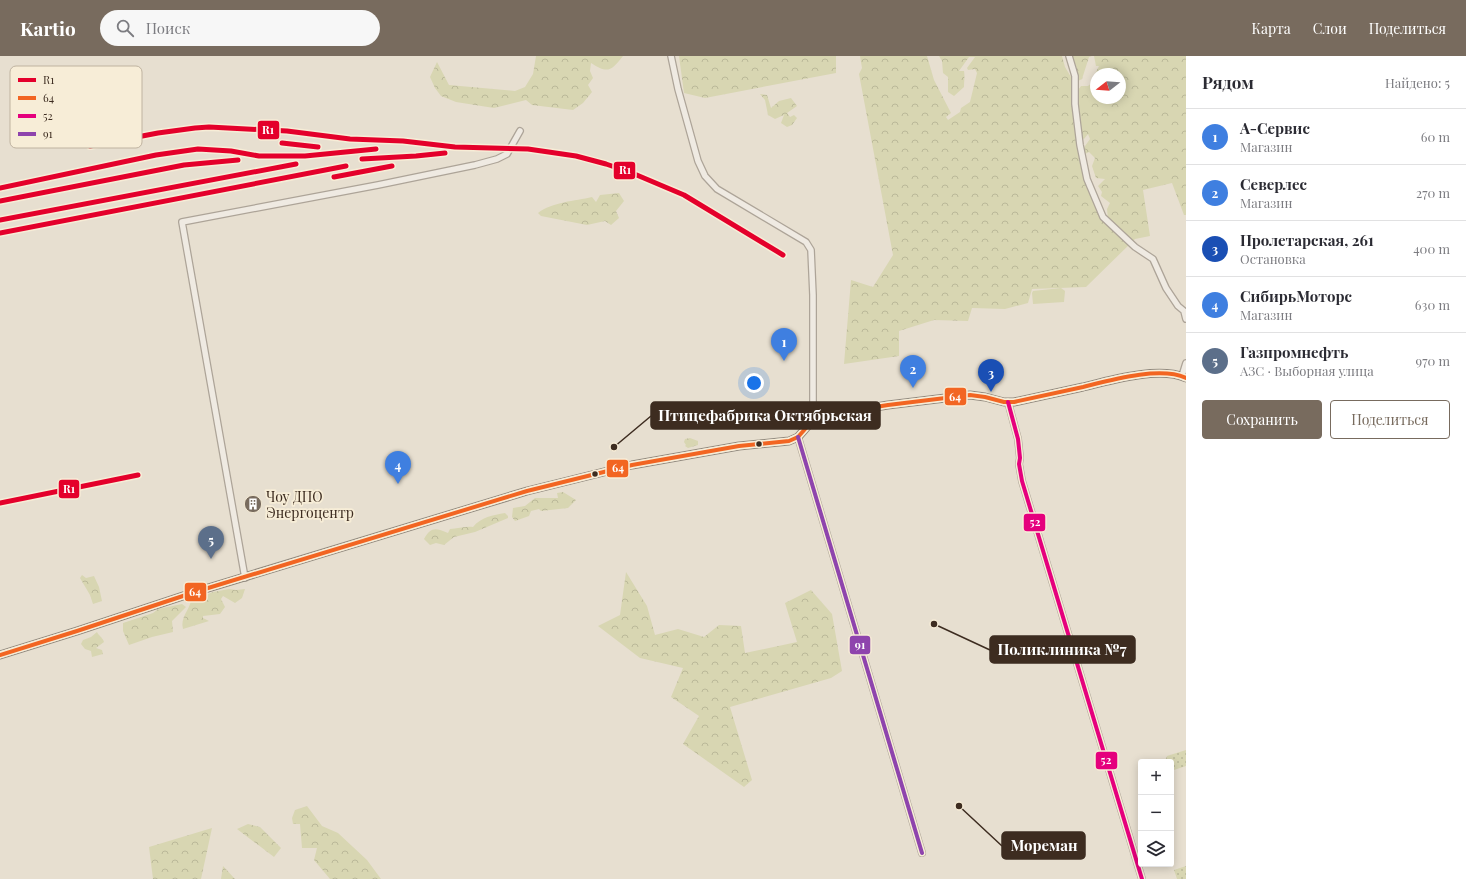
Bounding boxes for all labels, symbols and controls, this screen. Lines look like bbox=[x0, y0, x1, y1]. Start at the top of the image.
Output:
search box bbox=[100, 10, 380, 46]
text: Kartio bbox=[20, 15, 76, 41]
icon: search bbox=[114, 17, 136, 39]
text: Поиск bbox=[146, 18, 190, 38]
text: Карта bbox=[1251, 19, 1291, 38]
text: Слои bbox=[1313, 19, 1347, 38]
text: Поделиться bbox=[1369, 19, 1446, 38]
legend bbox=[10, 66, 142, 148]
north arrow bbox=[1090, 68, 1126, 104]
text: Рядом bbox=[1202, 71, 1254, 93]
text: R1 bbox=[43, 72, 54, 87]
text: Найдено: 5 bbox=[1385, 74, 1450, 91]
text: 64 bbox=[43, 90, 55, 105]
text: 52 bbox=[43, 108, 53, 123]
text: А-Сервис bbox=[1240, 118, 1310, 138]
line badge: R1 bbox=[257, 120, 280, 140]
text: R1 bbox=[262, 122, 274, 137]
text: 91 bbox=[43, 126, 53, 141]
text: 1 bbox=[1213, 128, 1217, 145]
text: 60 m bbox=[1421, 128, 1450, 145]
text: Магазин bbox=[1240, 138, 1292, 155]
line badge: R1 bbox=[613, 161, 636, 180]
text: R1 bbox=[619, 162, 631, 177]
text: Северлес bbox=[1240, 174, 1307, 194]
text: 2 bbox=[1212, 184, 1218, 201]
text: 270 m bbox=[1416, 184, 1450, 201]
text: Магазин bbox=[1240, 194, 1292, 211]
text: Пролетарская, 261 bbox=[1240, 230, 1374, 250]
text: 3 bbox=[1212, 240, 1218, 257]
text: 400 m bbox=[1413, 240, 1450, 257]
text: Остановка bbox=[1240, 250, 1306, 267]
text: СибирьМоторс bbox=[1240, 286, 1352, 306]
text: 4 bbox=[1212, 296, 1218, 313]
text: 630 m bbox=[1415, 296, 1450, 313]
text: Магазин bbox=[1240, 306, 1292, 323]
pin: 1 bbox=[771, 328, 797, 361]
text: Газпромнефть bbox=[1240, 342, 1348, 362]
text: 5 bbox=[1212, 352, 1218, 369]
text: 970 m bbox=[1416, 352, 1450, 369]
pin: 2 bbox=[900, 355, 926, 388]
pin: 3 bbox=[978, 359, 1004, 392]
text: АЗС · Выборная улица bbox=[1240, 362, 1374, 379]
your location bbox=[744, 373, 764, 393]
line badge: 64 bbox=[944, 387, 967, 406]
text: 64 bbox=[949, 389, 961, 404]
button: Сохранить bbox=[1202, 400, 1322, 439]
button: Поделиться bbox=[1330, 400, 1450, 439]
callout: Птицефабрика Октябрьская bbox=[651, 402, 880, 429]
text: Птицефабрика Октябрьская bbox=[658, 405, 872, 425]
unlabelled marker bbox=[754, 439, 764, 449]
pin: 4 bbox=[385, 451, 411, 484]
line badge: 64 bbox=[606, 459, 629, 478]
text: 64 bbox=[612, 460, 624, 475]
unlabelled marker bbox=[590, 469, 600, 479]
line badge: R1 bbox=[58, 479, 80, 499]
text: R1 bbox=[63, 481, 75, 496]
place label: Чоу ДПО Энергоцентр bbox=[266, 487, 354, 522]
building icon: Чоу ДПО Энергоцентр bbox=[243, 494, 263, 514]
line badge: 52 bbox=[1023, 513, 1046, 532]
text: 52 bbox=[1030, 514, 1041, 529]
pin: 5 bbox=[198, 526, 224, 559]
line badge: 64 bbox=[184, 582, 207, 602]
text: 64 bbox=[189, 584, 201, 599]
line badge: 91 bbox=[849, 635, 871, 655]
callout: Поликлиника №7 bbox=[990, 636, 1135, 663]
text: 91 bbox=[855, 637, 865, 652]
text: Поликлиника №7 bbox=[998, 639, 1127, 659]
line badge: 52 bbox=[1095, 751, 1118, 770]
text: 52 bbox=[1101, 752, 1112, 767]
map controls bbox=[1138, 759, 1174, 867]
button: + bbox=[1138, 759, 1174, 795]
button: − bbox=[1138, 795, 1174, 831]
button: layers bbox=[1138, 831, 1174, 867]
callout: Мореман bbox=[1002, 832, 1085, 859]
text: Мореман bbox=[1010, 835, 1078, 855]

